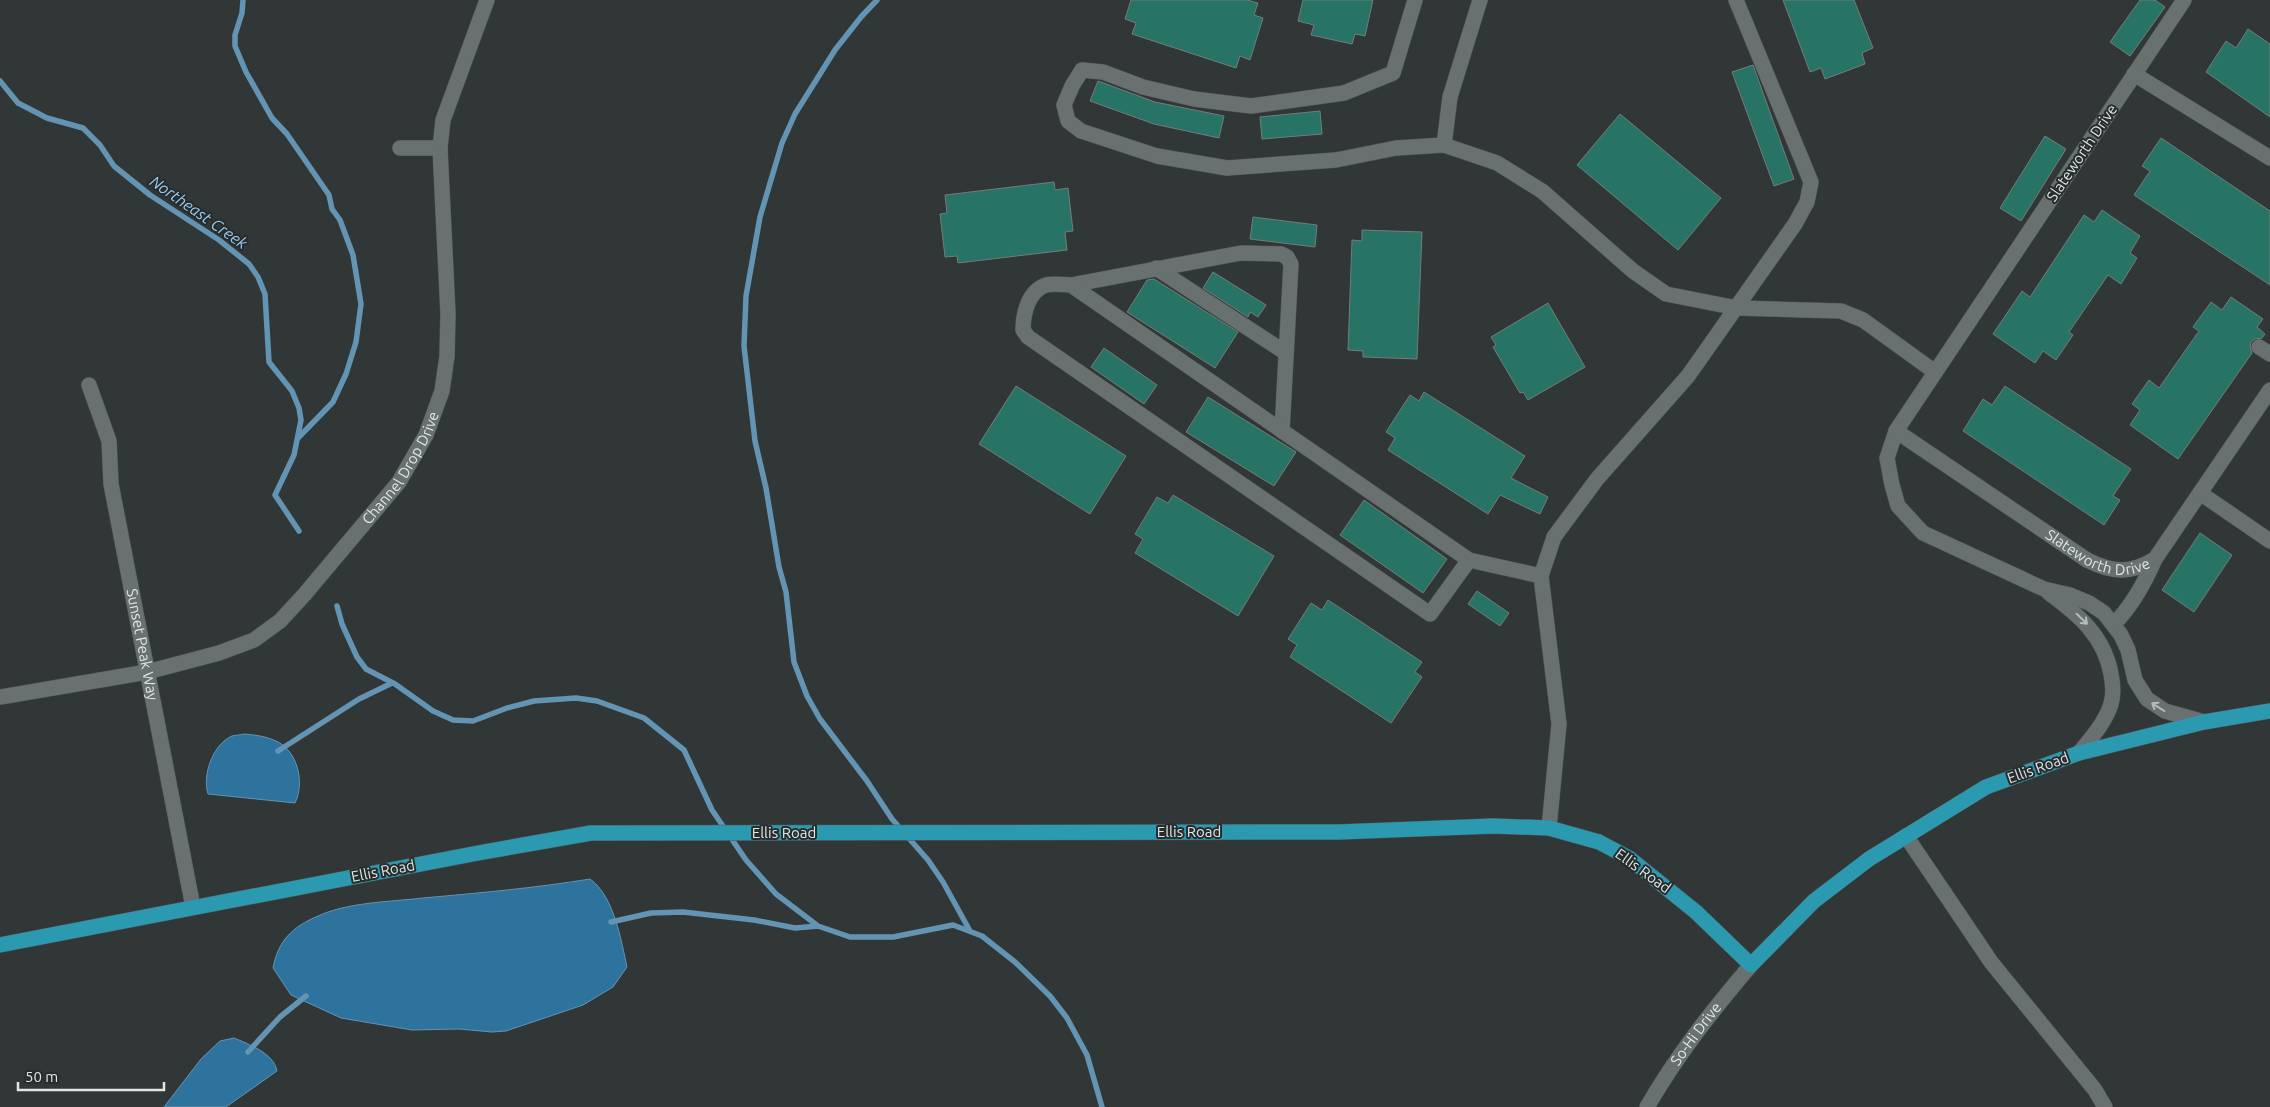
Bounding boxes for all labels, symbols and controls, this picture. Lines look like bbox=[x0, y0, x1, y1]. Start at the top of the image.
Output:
street label: Slateworth Drive bbox=[2043, 101, 2120, 204]
water label: Northeast Creek bbox=[147, 172, 252, 253]
street label: Channel Drop Drive bbox=[358, 409, 442, 527]
street label: Slateworth Drive bbox=[2043, 526, 2152, 578]
street label: Sunset Peak Way bbox=[123, 587, 162, 702]
one-way arrow bbox=[2076, 613, 2088, 626]
one-way arrow bbox=[2151, 701, 2165, 711]
street label: Ellis Road bbox=[2005, 749, 2071, 787]
street label: Ellis Road bbox=[1157, 823, 1221, 840]
street label: Ellis Road bbox=[752, 824, 816, 841]
street label: Ellis Road bbox=[1612, 845, 1674, 896]
street label: Ellis Road bbox=[350, 856, 416, 885]
street label: So-Hi Drive bbox=[1667, 999, 1725, 1068]
scale bar bbox=[18, 1060, 164, 1092]
text: 50 m bbox=[25, 1068, 58, 1085]

